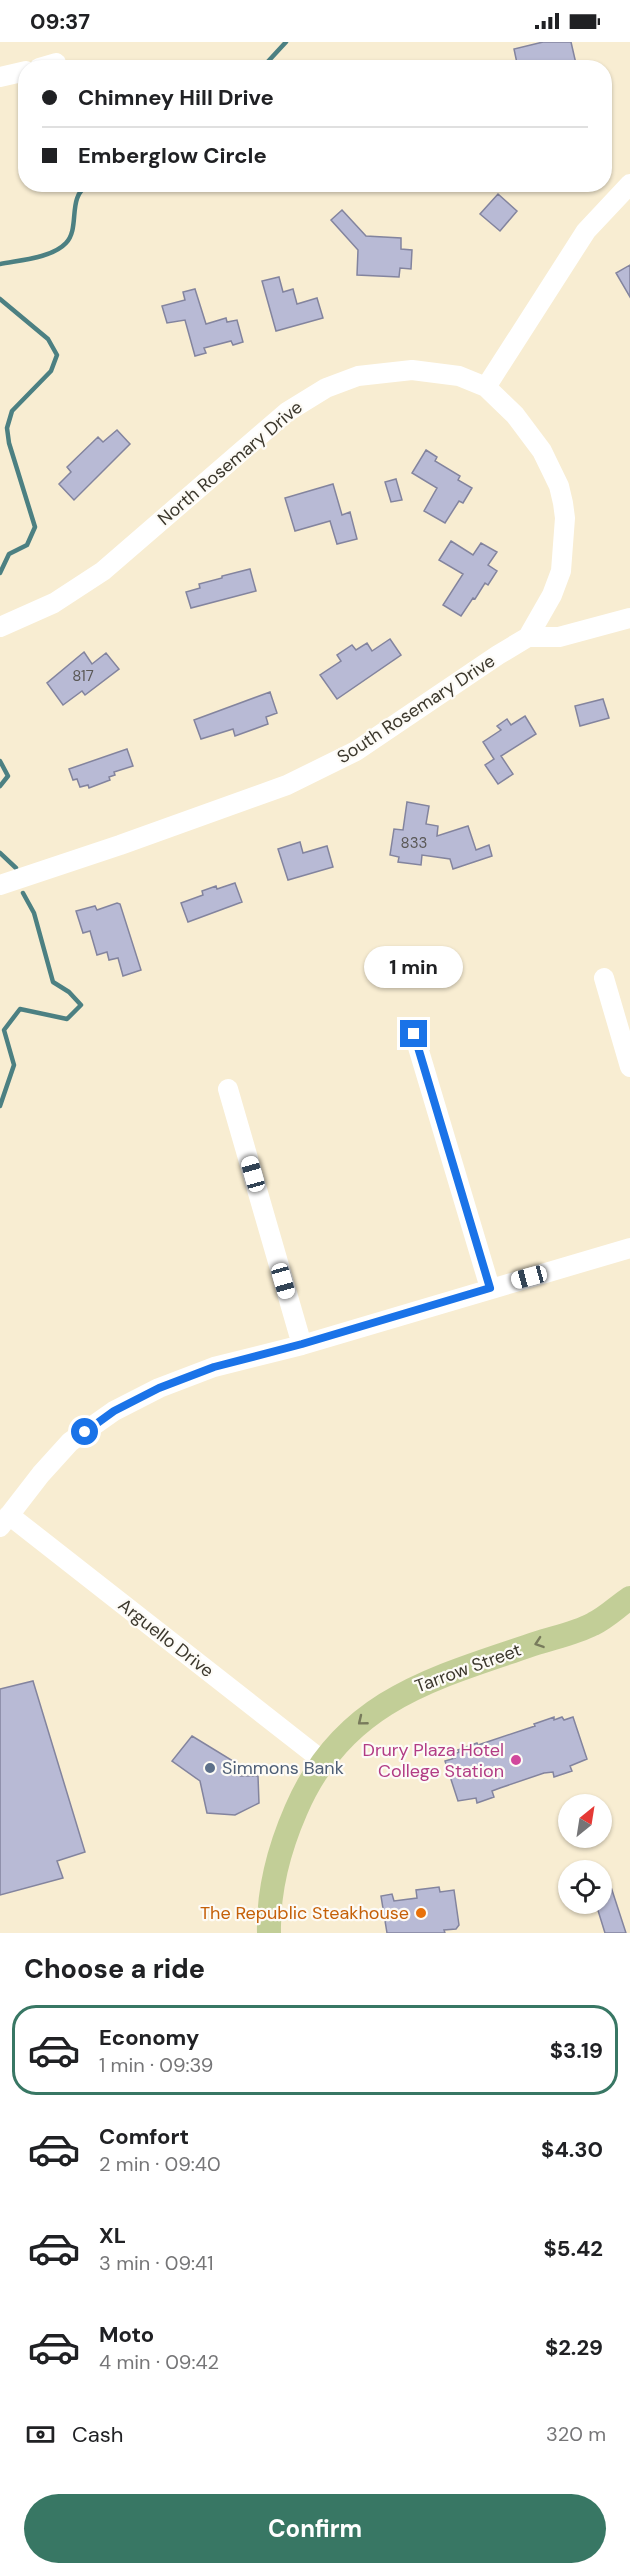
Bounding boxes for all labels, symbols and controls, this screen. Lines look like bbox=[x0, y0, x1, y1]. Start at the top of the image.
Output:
text: 09:37 bbox=[30, 7, 90, 36]
text: Chimney Hill Drive bbox=[78, 83, 274, 112]
text: Emberglow Circle bbox=[78, 141, 267, 170]
street label: North Rosemary Drive bbox=[153, 395, 307, 531]
street label: South Rosemary Drive bbox=[332, 649, 500, 769]
house number: 817 bbox=[72, 666, 94, 686]
house number: 833 bbox=[401, 833, 427, 853]
callout: 1 min bbox=[364, 947, 464, 989]
text: 1 min bbox=[389, 954, 438, 980]
route end bbox=[400, 1020, 427, 1047]
car bbox=[239, 1154, 267, 1194]
car bbox=[269, 1261, 297, 1301]
car bbox=[509, 1264, 549, 1290]
route start bbox=[71, 1418, 98, 1445]
street label: Arguello Drive bbox=[113, 1593, 219, 1683]
one-way arrow bbox=[534, 1635, 545, 1648]
street label: Tarrow Street bbox=[412, 1638, 524, 1698]
one-way arrow bbox=[358, 1714, 369, 1725]
place label: Drury Plaza Hotel College Station bbox=[363, 1738, 504, 1783]
marker: Drury Plaza Hotel College Station bbox=[509, 1753, 523, 1767]
place label: Simmons Bank bbox=[222, 1756, 344, 1780]
marker: Simmons Bank bbox=[203, 1761, 217, 1775]
north arrow bbox=[558, 1794, 612, 1848]
map controls bbox=[558, 1794, 612, 1914]
button: locate bbox=[558, 1860, 612, 1914]
place label: The Republic Steakhouse bbox=[200, 1901, 409, 1925]
marker: The Republic Steakhouse bbox=[414, 1906, 428, 1920]
text: Choose a ride bbox=[24, 1951, 205, 1986]
icon: car bbox=[27, 2023, 81, 2077]
text: Economy bbox=[99, 2023, 199, 2052]
text: $3.19 bbox=[550, 2036, 603, 2065]
text: 1 min · 09:39 bbox=[99, 2052, 213, 2078]
icon: car bbox=[27, 2122, 81, 2176]
text: Comfort bbox=[99, 2122, 189, 2151]
text: $4.30 bbox=[541, 2135, 603, 2164]
text: 2 min · 09:40 bbox=[99, 2151, 221, 2177]
icon: car bbox=[27, 2221, 81, 2275]
text: XL bbox=[99, 2221, 126, 2250]
text: $5.42 bbox=[543, 2234, 603, 2263]
text: 3 min · 09:41 bbox=[99, 2250, 214, 2276]
icon: car bbox=[27, 2320, 81, 2374]
text: Moto bbox=[99, 2320, 154, 2349]
text: $2.29 bbox=[545, 2333, 603, 2362]
text: 4 min · 09:42 bbox=[99, 2349, 219, 2375]
icon: cash bbox=[24, 2418, 57, 2451]
text: Cash bbox=[72, 2420, 123, 2449]
text: 320 m bbox=[546, 2421, 606, 2447]
button: Confirm bbox=[24, 2494, 606, 2563]

